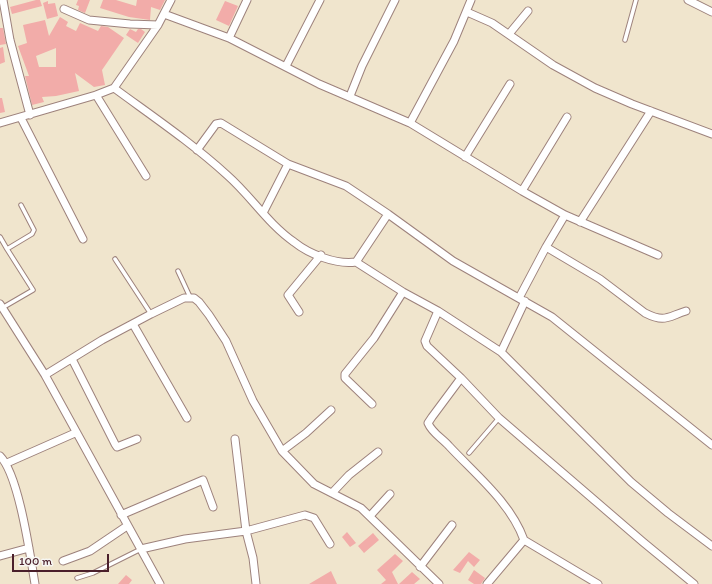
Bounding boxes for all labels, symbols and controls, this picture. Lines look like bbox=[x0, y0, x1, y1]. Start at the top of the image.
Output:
scale bar bbox=[14, 546, 111, 572]
text: 100 m bbox=[19, 554, 52, 568]

